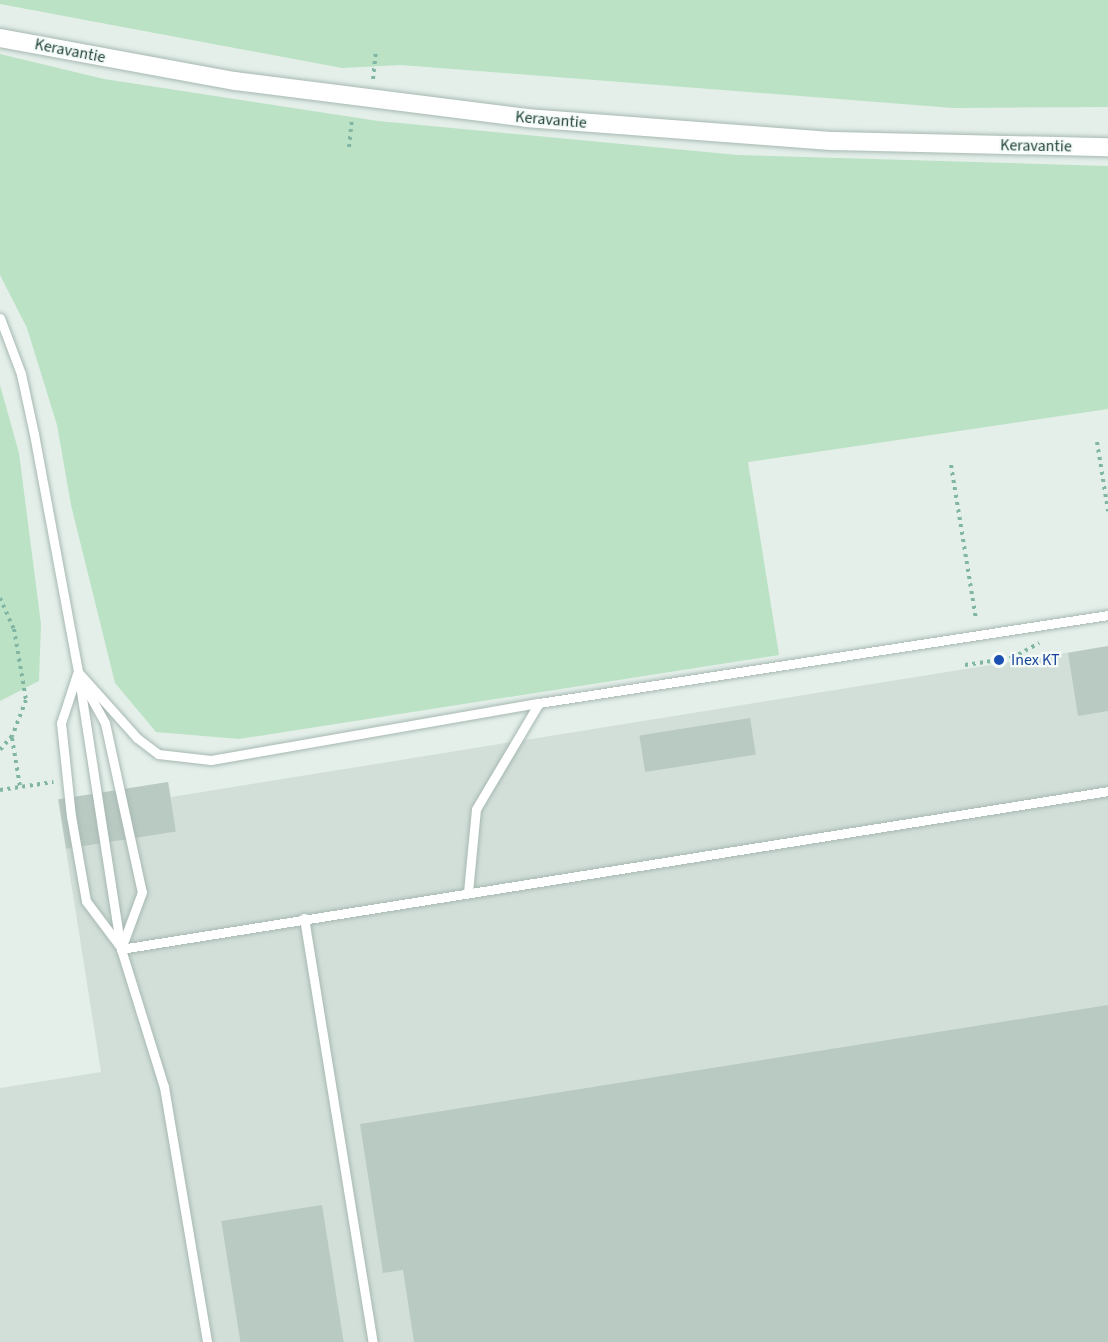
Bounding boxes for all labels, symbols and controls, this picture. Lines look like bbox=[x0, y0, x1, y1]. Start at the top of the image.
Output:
street label: Keravantie bbox=[33, 35, 107, 67]
street label: Keravantie bbox=[515, 107, 587, 133]
street label: Keravantie bbox=[1000, 136, 1072, 156]
place label: Inex KT bbox=[1011, 650, 1060, 670]
marker: Inex KT bbox=[992, 653, 1006, 667]

